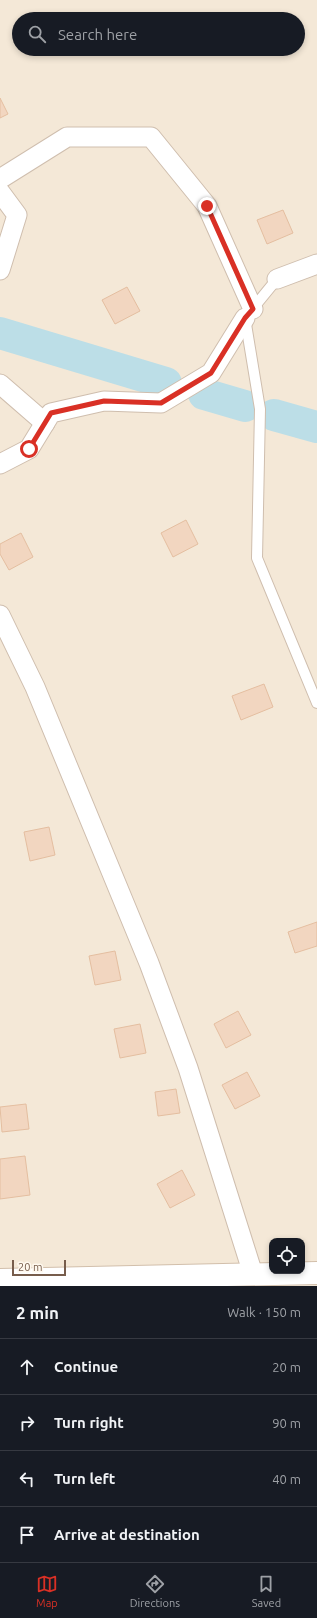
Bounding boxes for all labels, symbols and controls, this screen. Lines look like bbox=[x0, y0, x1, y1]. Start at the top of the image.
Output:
search box bbox=[12, 12, 305, 56]
icon: search bbox=[26, 23, 48, 45]
text: Search here bbox=[58, 26, 137, 43]
route end bbox=[198, 197, 216, 215]
route start bbox=[20, 440, 38, 458]
map controls bbox=[269, 1238, 305, 1274]
button: locate bbox=[269, 1238, 305, 1274]
scale bar bbox=[12, 1258, 66, 1277]
text: 20 m bbox=[18, 1261, 42, 1273]
text: 2 min bbox=[16, 1303, 59, 1322]
text: Walk · 150 m bbox=[227, 1305, 301, 1319]
icon: ahead bbox=[16, 1356, 38, 1378]
text: Continue bbox=[54, 1358, 118, 1375]
text: 20 m bbox=[272, 1360, 301, 1374]
icon: right bbox=[16, 1412, 38, 1434]
text: Turn right bbox=[54, 1414, 124, 1431]
text: 90 m bbox=[272, 1416, 301, 1430]
icon: left bbox=[16, 1468, 38, 1490]
text: Turn left bbox=[54, 1470, 115, 1487]
text: 40 m bbox=[272, 1472, 301, 1486]
icon: arrive bbox=[16, 1524, 38, 1546]
text: Arrive at destination bbox=[54, 1526, 200, 1543]
tab: Map bbox=[36, 1573, 58, 1609]
tab: Directions bbox=[130, 1573, 180, 1609]
tab: Saved bbox=[252, 1573, 281, 1609]

